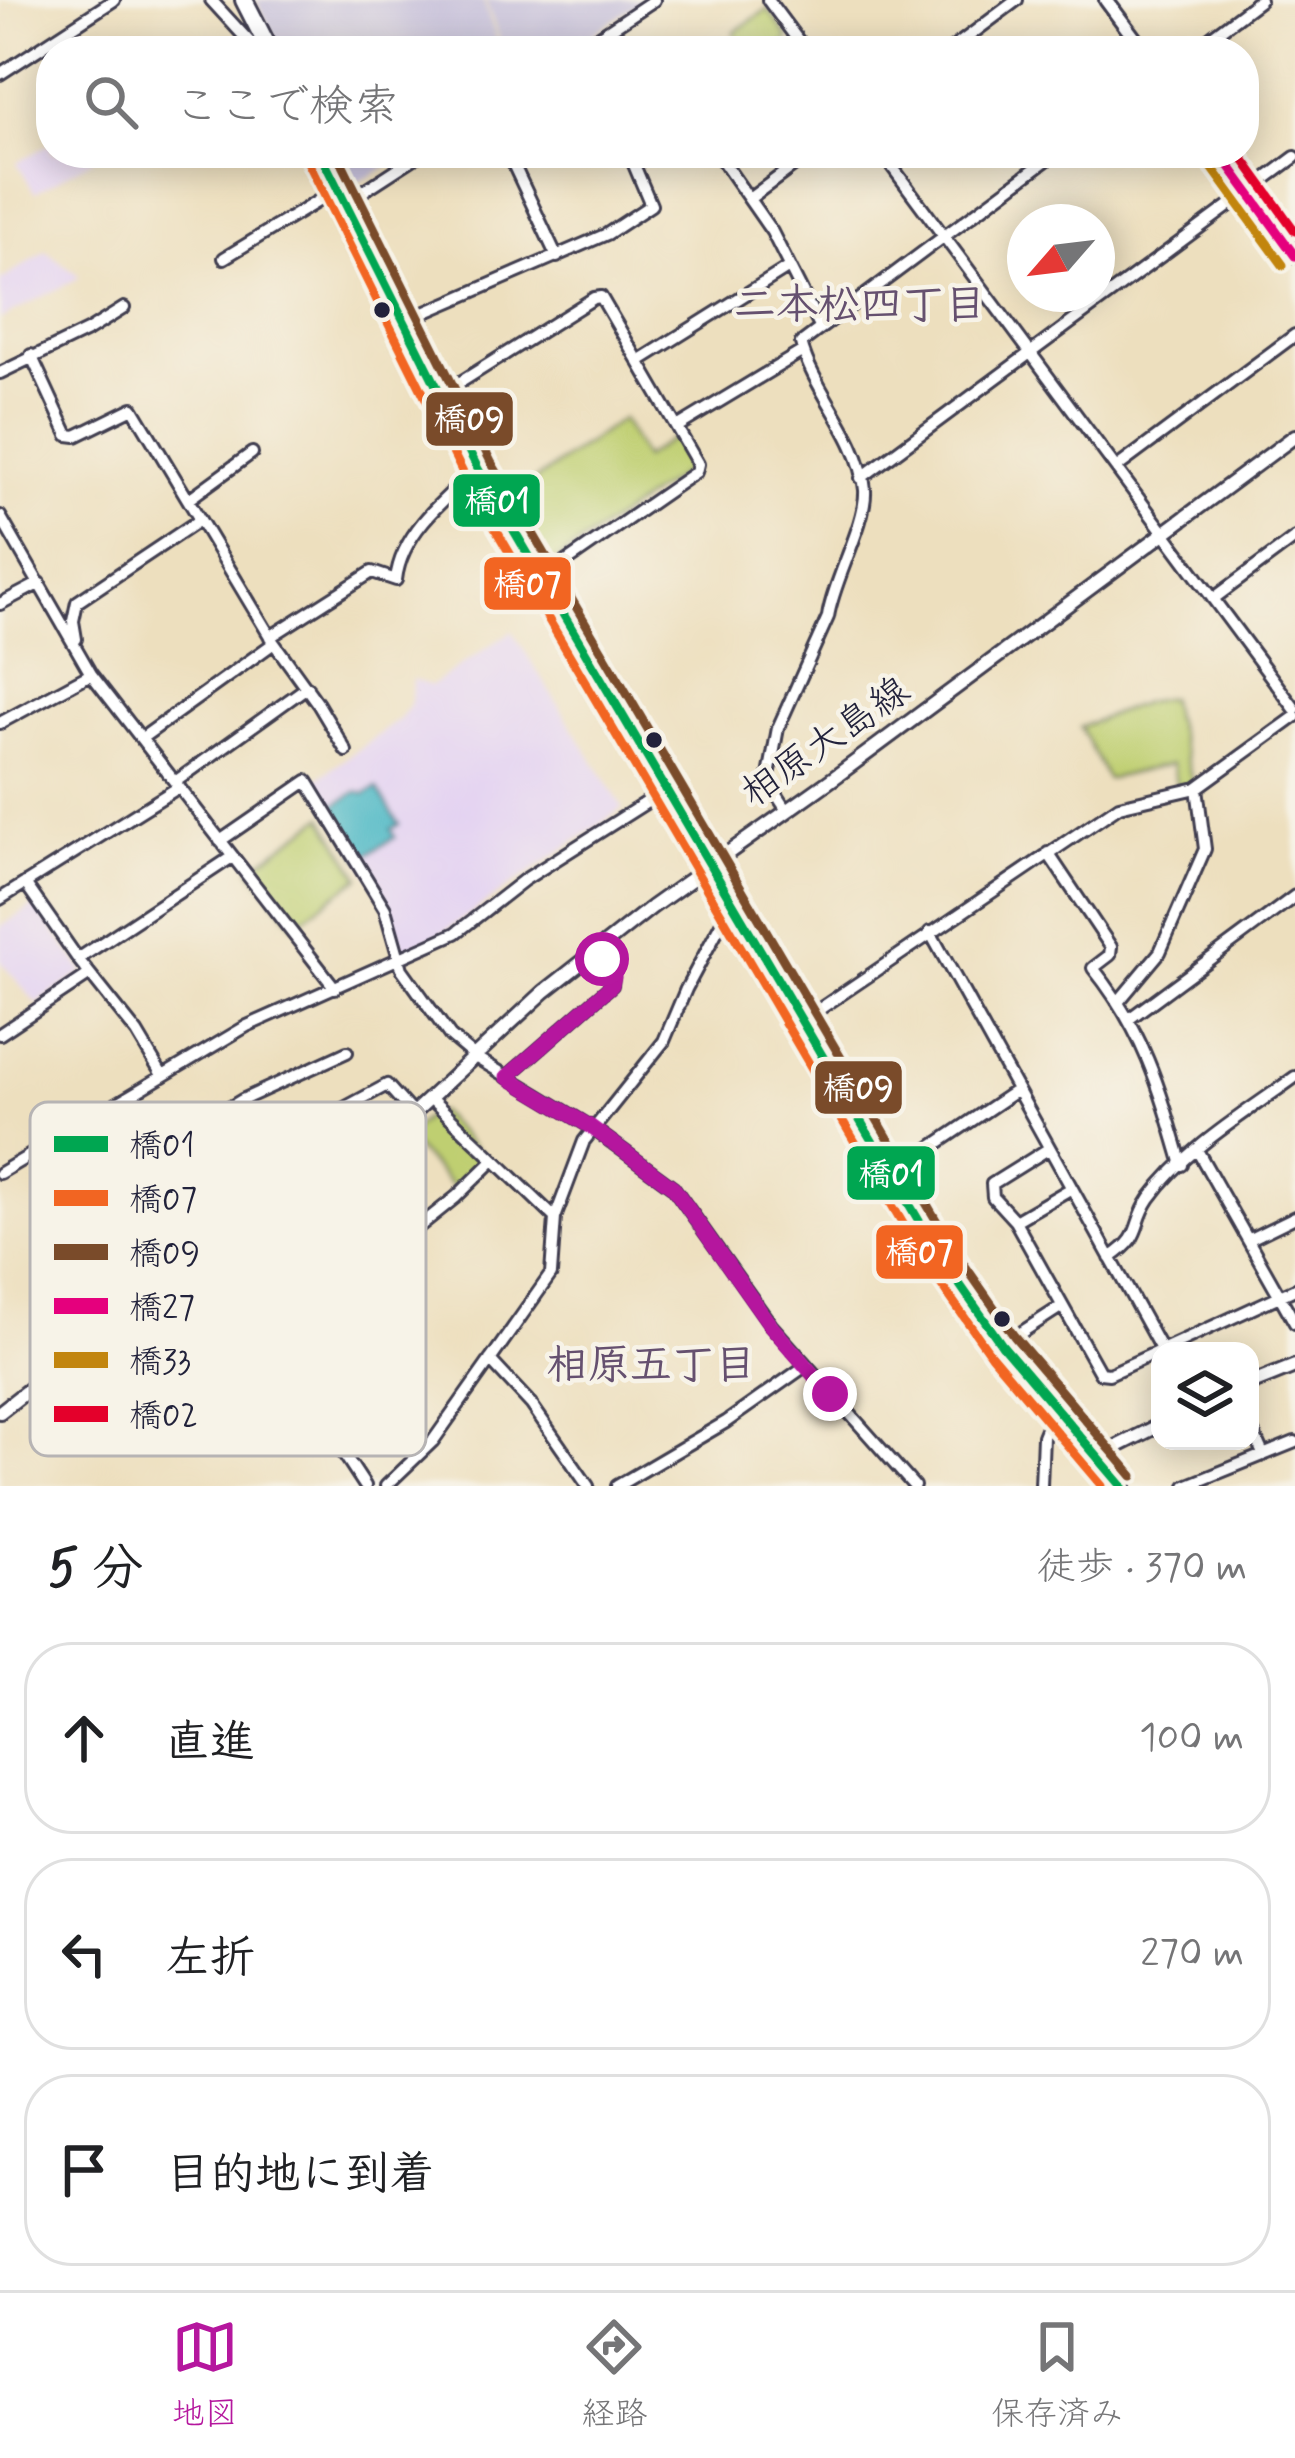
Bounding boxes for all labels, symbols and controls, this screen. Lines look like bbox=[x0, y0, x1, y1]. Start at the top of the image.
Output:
search box bbox=[36, 36, 1259, 168]
icon: search bbox=[78, 69, 144, 135]
text: ここで検索 bbox=[174, 78, 399, 137]
north arrow bbox=[1007, 204, 1115, 312]
district label: 二本松四丁目 bbox=[734, 279, 986, 334]
unlabelled marker bbox=[371, 299, 393, 321]
line badge: 橋09 bbox=[424, 390, 515, 448]
text: 橋09 bbox=[433, 399, 505, 443]
line badge: 橋01 bbox=[451, 472, 542, 529]
text: 橋01 bbox=[464, 481, 530, 525]
line badge: 橋07 bbox=[482, 555, 573, 612]
text: 橋07 bbox=[493, 564, 561, 608]
street label: 相原大島線 bbox=[732, 666, 920, 820]
unlabelled marker bbox=[643, 729, 665, 751]
route start bbox=[575, 932, 629, 986]
line badge: 橋09 bbox=[813, 1059, 904, 1116]
text: 橋09 bbox=[822, 1068, 894, 1112]
legend bbox=[30, 1102, 426, 1456]
text: 橋01 bbox=[129, 1125, 195, 1169]
line badge: 橋01 bbox=[845, 1144, 937, 1202]
text: 橋01 bbox=[858, 1154, 924, 1198]
text: 橋07 bbox=[129, 1179, 197, 1223]
line badge: 橋07 bbox=[874, 1223, 965, 1281]
text: 橋07 bbox=[885, 1232, 953, 1276]
text: 橋09 bbox=[129, 1233, 200, 1277]
text: 橋27 bbox=[129, 1287, 195, 1331]
unlabelled marker bbox=[991, 1308, 1013, 1330]
district label: 相原五丁目 bbox=[546, 1339, 756, 1394]
text: 橋33 bbox=[129, 1341, 191, 1385]
map controls bbox=[1151, 1342, 1259, 1450]
button: layers bbox=[1151, 1342, 1259, 1450]
route end bbox=[803, 1367, 857, 1421]
text: 橋02 bbox=[129, 1395, 198, 1439]
text: 5 分 bbox=[48, 1537, 143, 1603]
text: 徒歩 · 370 m bbox=[1037, 1543, 1247, 1594]
icon: ahead bbox=[51, 1705, 117, 1771]
text: 100 m bbox=[1139, 1713, 1244, 1764]
text: 直進 bbox=[165, 1714, 255, 1773]
icon: left bbox=[51, 1921, 117, 1987]
text: 270 m bbox=[1140, 1929, 1244, 1980]
text: 左折 bbox=[165, 1930, 255, 1989]
icon: arrive bbox=[51, 2137, 117, 2203]
text: 目的地に到着 bbox=[165, 2146, 435, 2205]
tab: 地図 bbox=[172, 2314, 238, 2437]
tab: 経路 bbox=[581, 2314, 647, 2437]
tab: 保存済み bbox=[991, 2314, 1123, 2437]

